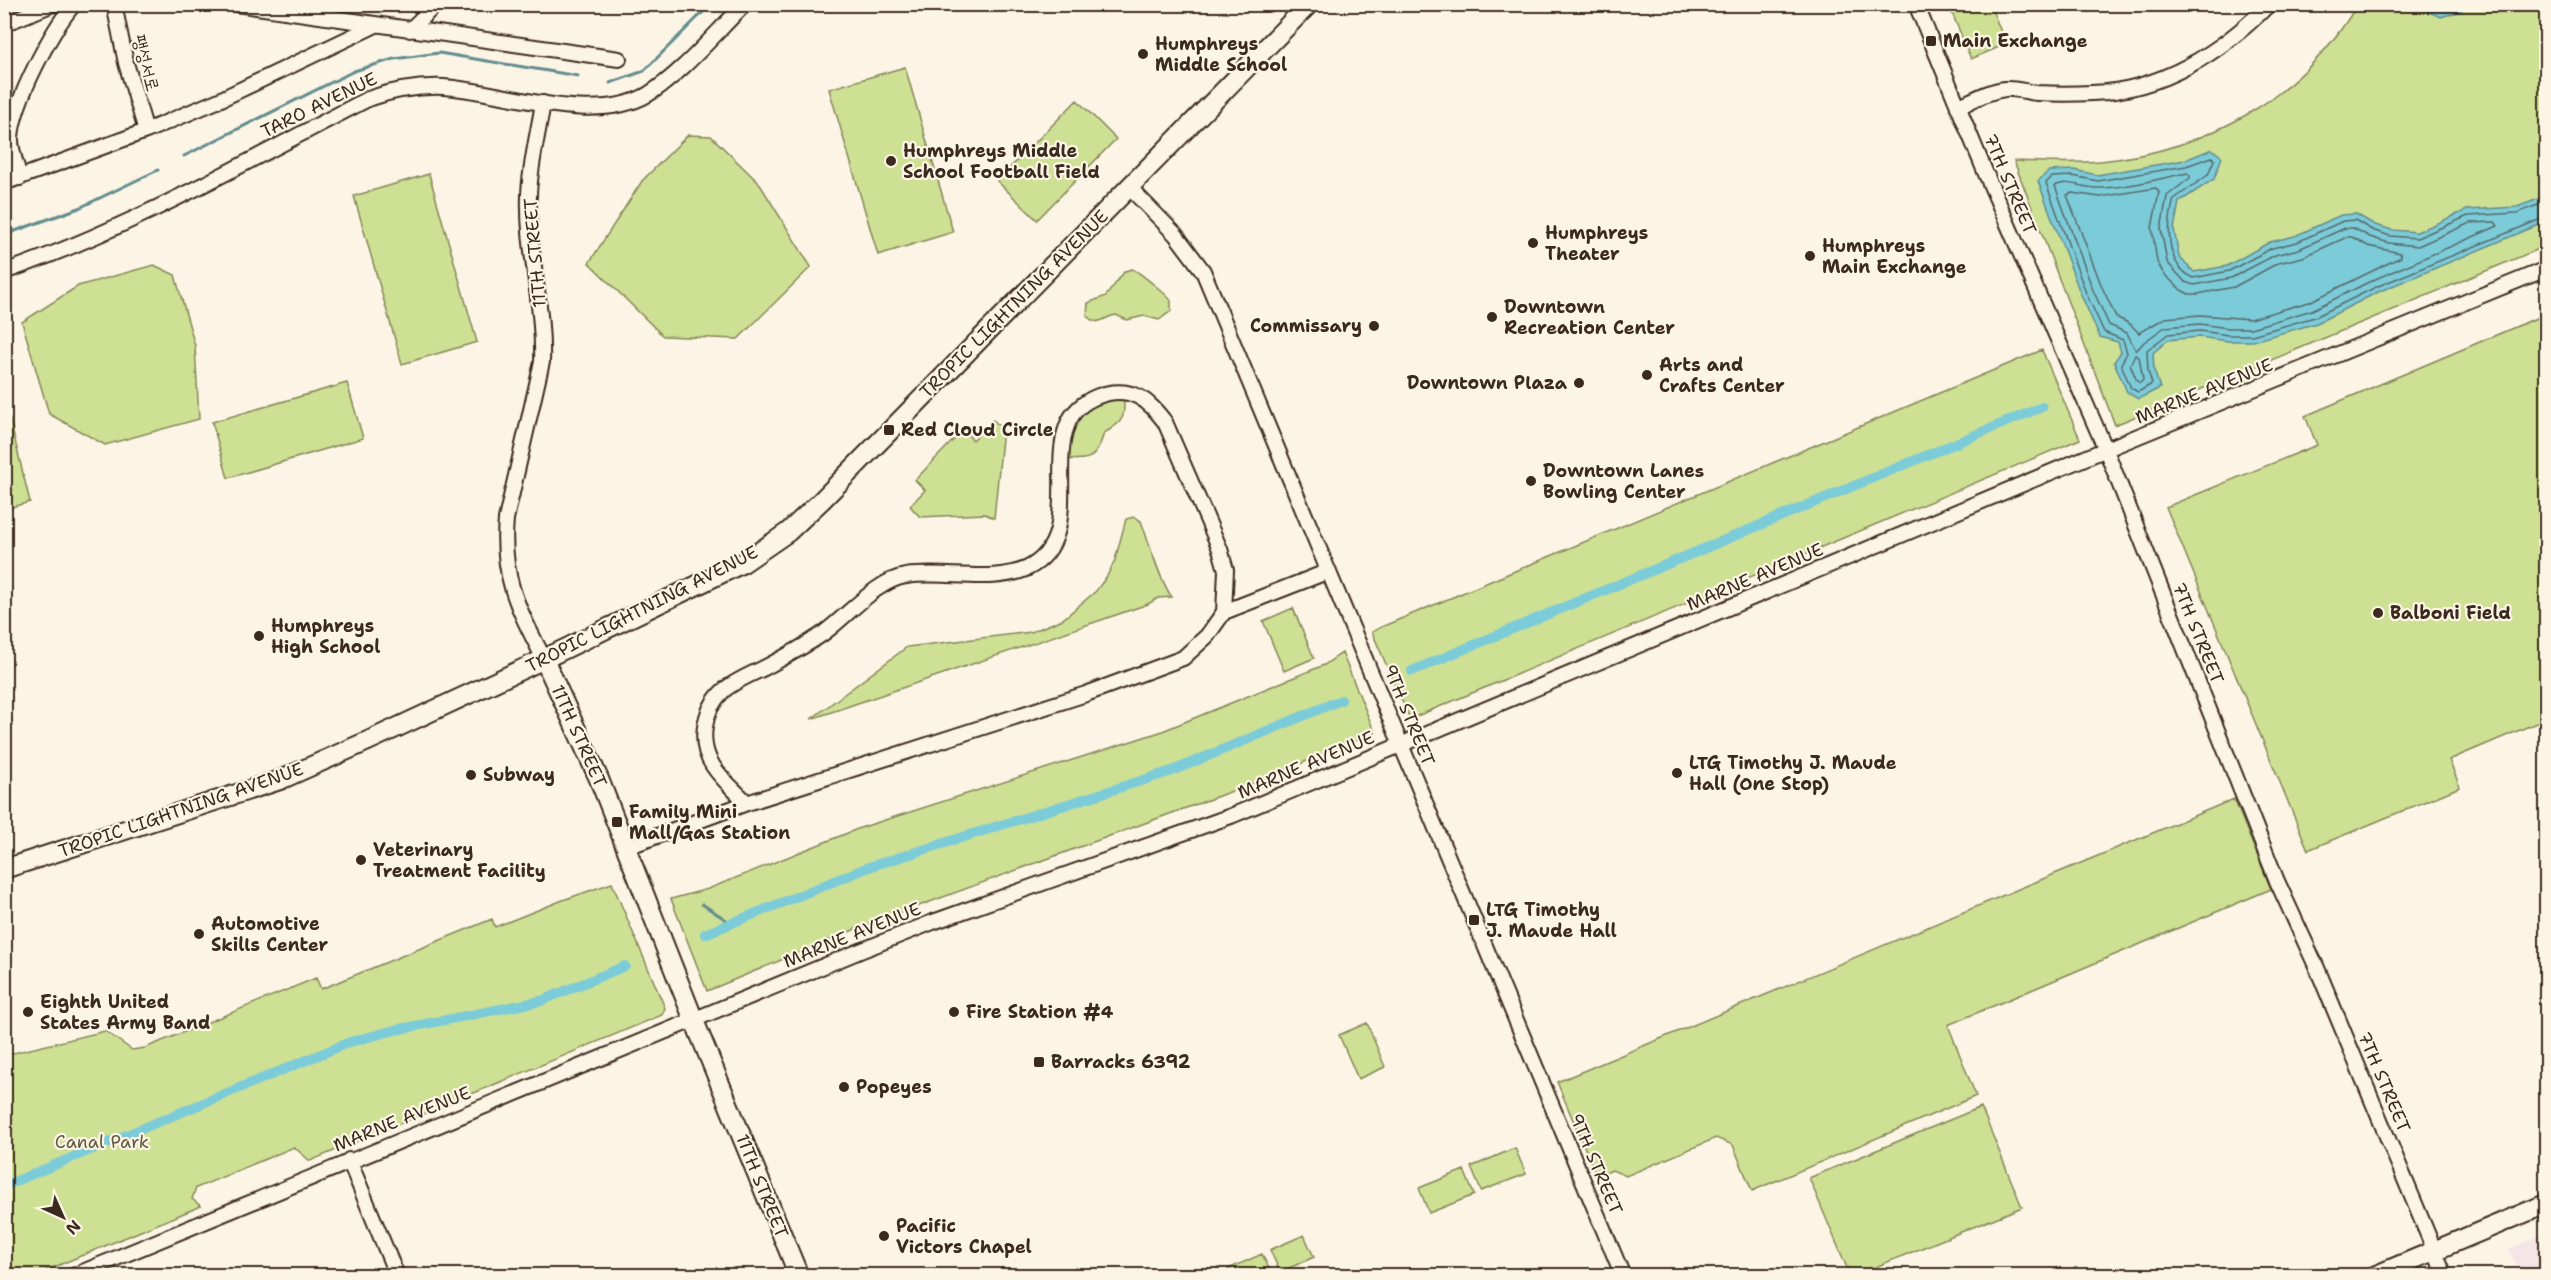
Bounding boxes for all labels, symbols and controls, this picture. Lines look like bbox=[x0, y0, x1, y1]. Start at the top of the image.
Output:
place label: Main Exchange bbox=[1943, 29, 2088, 53]
street label: 팽성서로 bbox=[127, 32, 165, 94]
place label: Humphreys Middle School bbox=[1155, 32, 1287, 77]
marker: Main Exchange bbox=[1924, 34, 1938, 48]
marker: Humphreys Middle School bbox=[1136, 47, 1150, 61]
street label: TARO AVENUE bbox=[257, 67, 381, 143]
street label: 7TH STREET bbox=[1978, 130, 2042, 238]
place label: Humphreys Middle School Football Field bbox=[903, 139, 1100, 184]
marker: Humphreys Middle School Football Field bbox=[884, 154, 898, 168]
street label: 11TH STREET bbox=[518, 197, 552, 309]
street label: TROPIC LIGHTNING AVENUE bbox=[915, 205, 1113, 403]
place label: Humphreys Theater bbox=[1545, 221, 1648, 266]
place label: Humphreys Main Exchange bbox=[1822, 234, 1967, 279]
marker: Humphreys Theater bbox=[1526, 236, 1540, 250]
marker: Humphreys Main Exchange bbox=[1803, 249, 1817, 263]
place label: Downtown Recreation Center bbox=[1504, 295, 1675, 340]
marker: Downtown Recreation Center bbox=[1485, 310, 1499, 324]
place label: Commissary bbox=[1250, 314, 1362, 338]
marker: Commissary bbox=[1367, 319, 1381, 333]
street label: MARNE AVENUE bbox=[2132, 352, 2276, 430]
place label: Arts and Crafts Center bbox=[1659, 353, 1785, 398]
marker: Arts and Crafts Center bbox=[1640, 368, 1654, 382]
place label: Downtown Plaza bbox=[1407, 371, 1568, 395]
marker: Downtown Plaza bbox=[1572, 376, 1586, 390]
place label: Red Cloud Circle bbox=[901, 418, 1054, 442]
marker: Red Cloud Circle bbox=[882, 423, 896, 437]
place label: Downtown Lanes Bowling Center bbox=[1543, 459, 1704, 504]
marker: Downtown Lanes Bowling Center bbox=[1524, 474, 1538, 488]
street label: MARNE AVENUE bbox=[1683, 537, 1827, 617]
street label: TROPIC LIGHTNING AVENUE bbox=[522, 540, 762, 678]
street label: 7TH STREET bbox=[2167, 579, 2229, 687]
place label: Balboni Field bbox=[2390, 601, 2511, 625]
marker: Balboni Field bbox=[2371, 606, 2385, 620]
place label: Humphreys High School bbox=[271, 614, 380, 659]
marker: Humphreys High School bbox=[252, 629, 266, 643]
street label: 9TH STREET bbox=[1378, 661, 1440, 769]
street label: 11TH STREET bbox=[546, 681, 612, 791]
street label: MARNE AVENUE bbox=[1234, 725, 1378, 805]
place label: LTG Timothy J. Maude Hall (One Stop) bbox=[1689, 751, 1897, 796]
street label: TROPIC LIGHTNING AVENUE bbox=[55, 757, 307, 863]
place label: Subway bbox=[483, 763, 555, 787]
marker: LTG Timothy J. Maude Hall (One Stop) bbox=[1670, 766, 1684, 780]
marker: Subway bbox=[464, 768, 478, 782]
place label: Family Mini Mall/Gas Station bbox=[629, 800, 790, 845]
marker: Family Mini Mall/Gas Station bbox=[610, 815, 624, 829]
place label: Veterinary Treatment Facility bbox=[373, 838, 546, 883]
marker: Veterinary Treatment Facility bbox=[354, 853, 368, 867]
street label: MARNE AVENUE bbox=[780, 896, 924, 974]
place label: LTG Timothy J. Maude Hall bbox=[1486, 898, 1617, 943]
place label: Automotive Skills Center bbox=[211, 912, 329, 957]
marker: LTG Timothy J. Maude Hall bbox=[1467, 913, 1481, 927]
marker: Automotive Skills Center bbox=[192, 927, 206, 941]
place label: Eighth United States Army Band bbox=[40, 990, 210, 1035]
place label: Fire Station #4 bbox=[966, 1000, 1114, 1024]
marker: Eighth United States Army Band bbox=[21, 1005, 35, 1019]
marker: Fire Station #4 bbox=[947, 1005, 961, 1019]
street label: 7TH STREET bbox=[2352, 1028, 2416, 1136]
place label: Barracks 6392 bbox=[1051, 1050, 1191, 1074]
marker: Barracks 6392 bbox=[1032, 1055, 1046, 1069]
place label: Popeyes bbox=[856, 1075, 932, 1099]
street label: MARNE AVENUE bbox=[330, 1080, 474, 1158]
marker: Popeyes bbox=[837, 1080, 851, 1094]
street label: 9TH STREET bbox=[1564, 1110, 1628, 1218]
park label: Canal Park bbox=[55, 1130, 149, 1154]
street label: 11TH STREET bbox=[730, 1130, 794, 1242]
north arrow bbox=[33, 1187, 93, 1247]
place label: Pacific Victors Chapel bbox=[896, 1214, 1032, 1259]
text: N bbox=[61, 1215, 85, 1239]
marker: Pacific Victors Chapel bbox=[877, 1229, 891, 1243]

